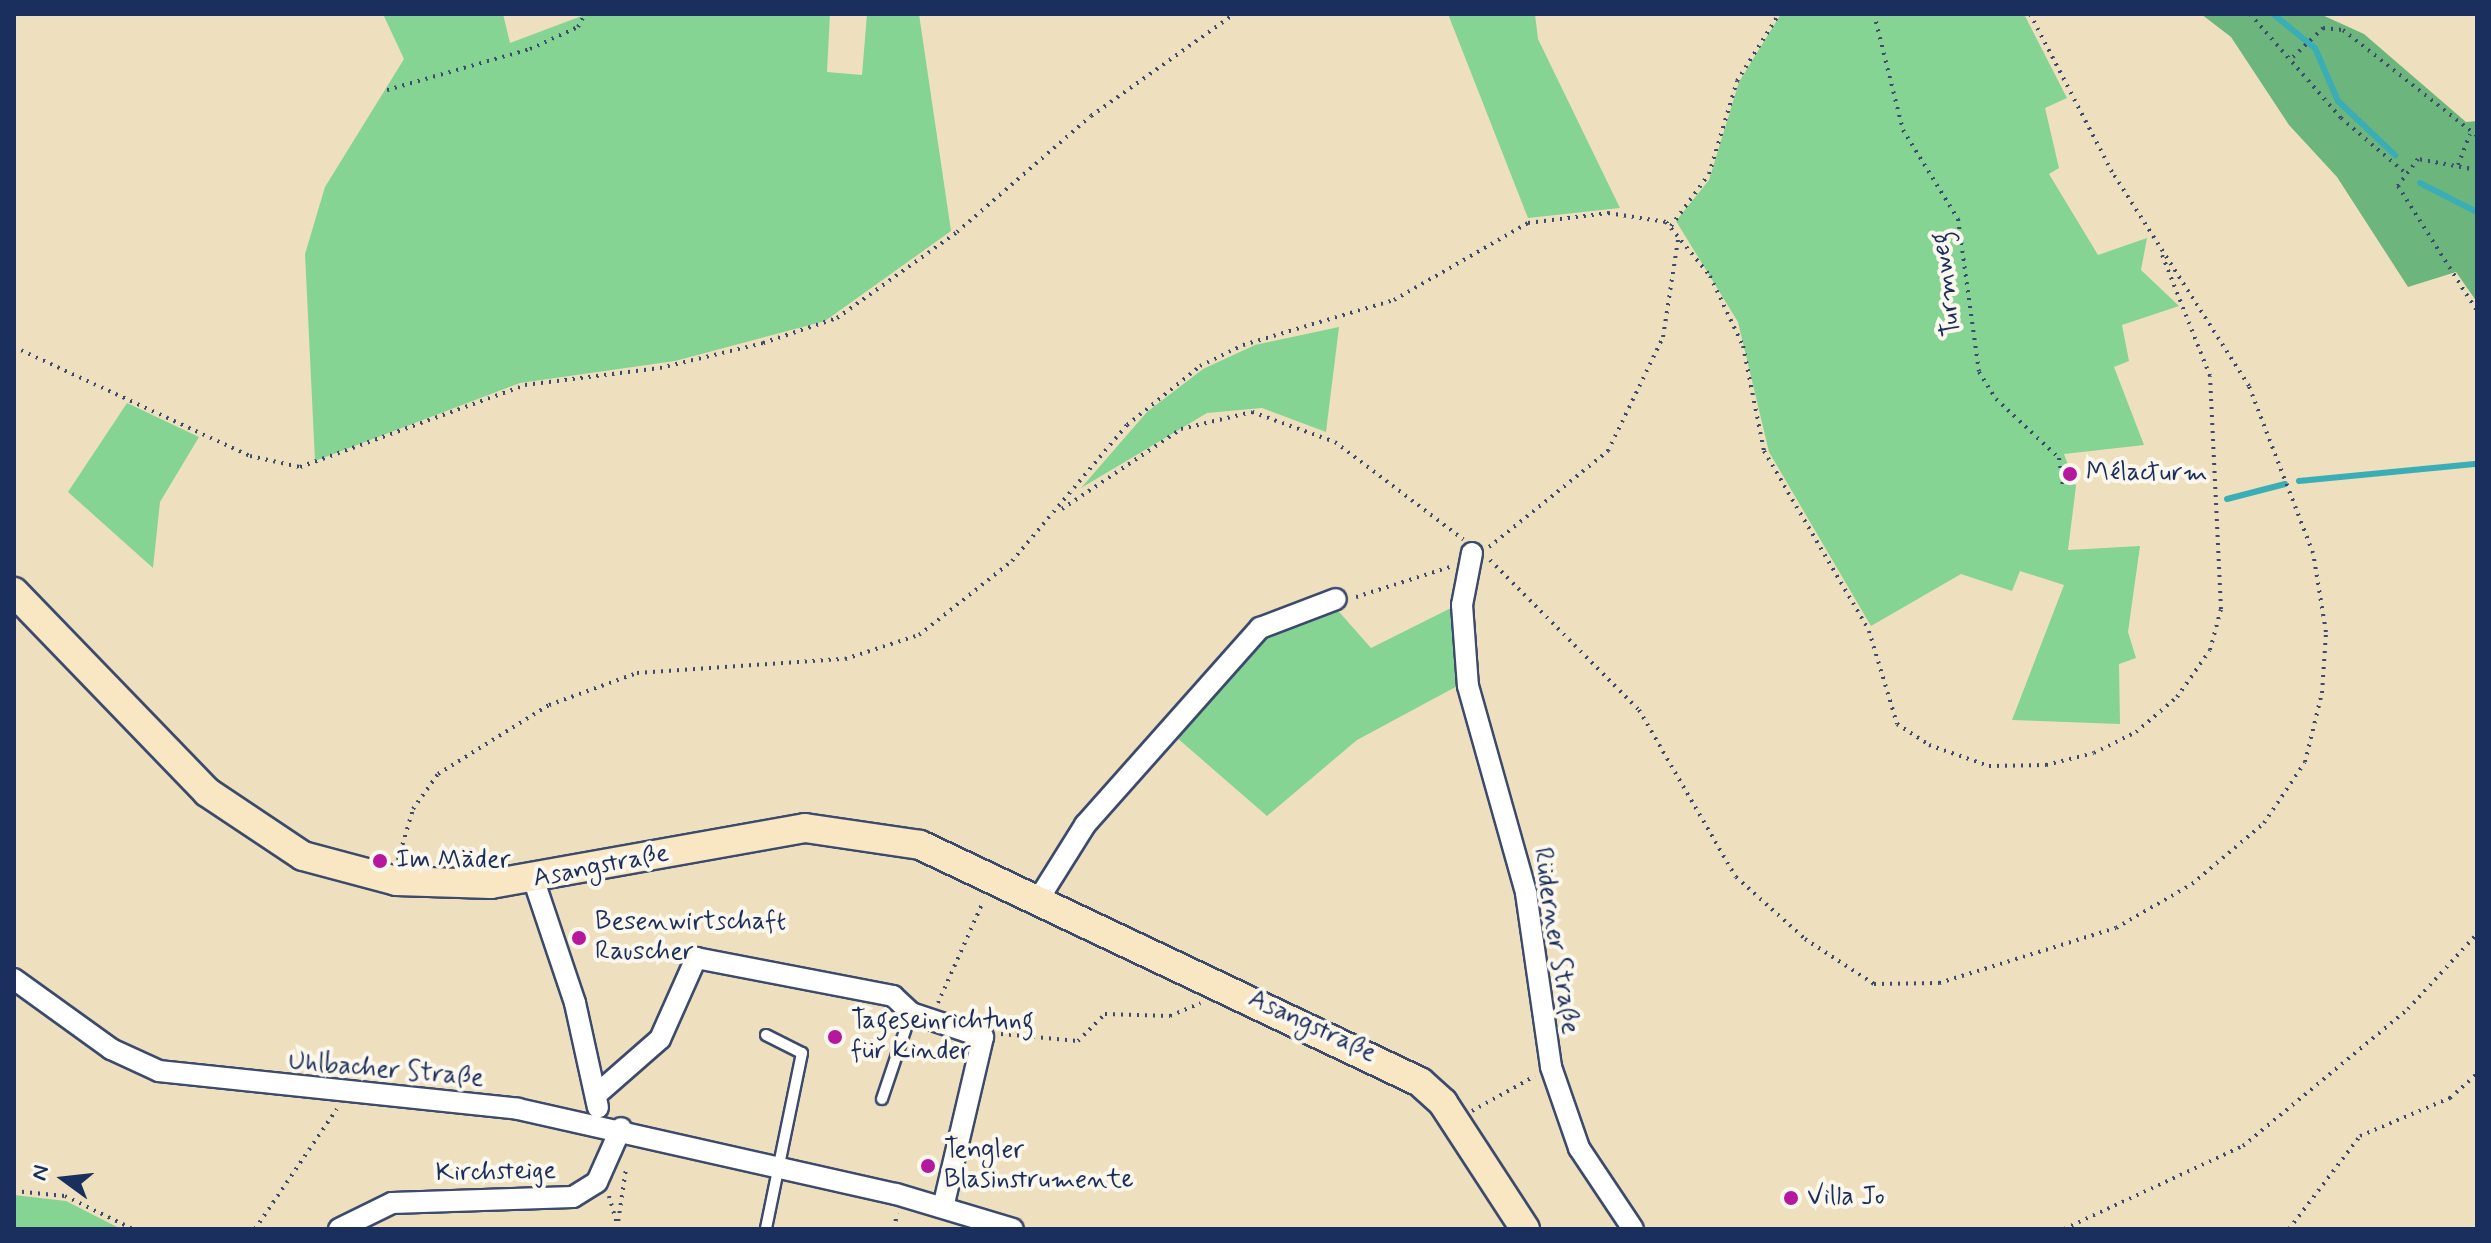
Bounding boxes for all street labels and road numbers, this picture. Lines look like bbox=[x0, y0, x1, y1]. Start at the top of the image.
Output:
street label: Turmweg bbox=[1925, 230, 1969, 338]
street label: Asangstraße bbox=[530, 839, 672, 895]
street label: Rüderner Straße bbox=[1525, 846, 1585, 1036]
street label: Asangstraße bbox=[1243, 984, 1381, 1070]
street label: Uhlbacher Straße bbox=[287, 1047, 485, 1095]
street label: Kirchsteige bbox=[435, 1156, 557, 1190]

